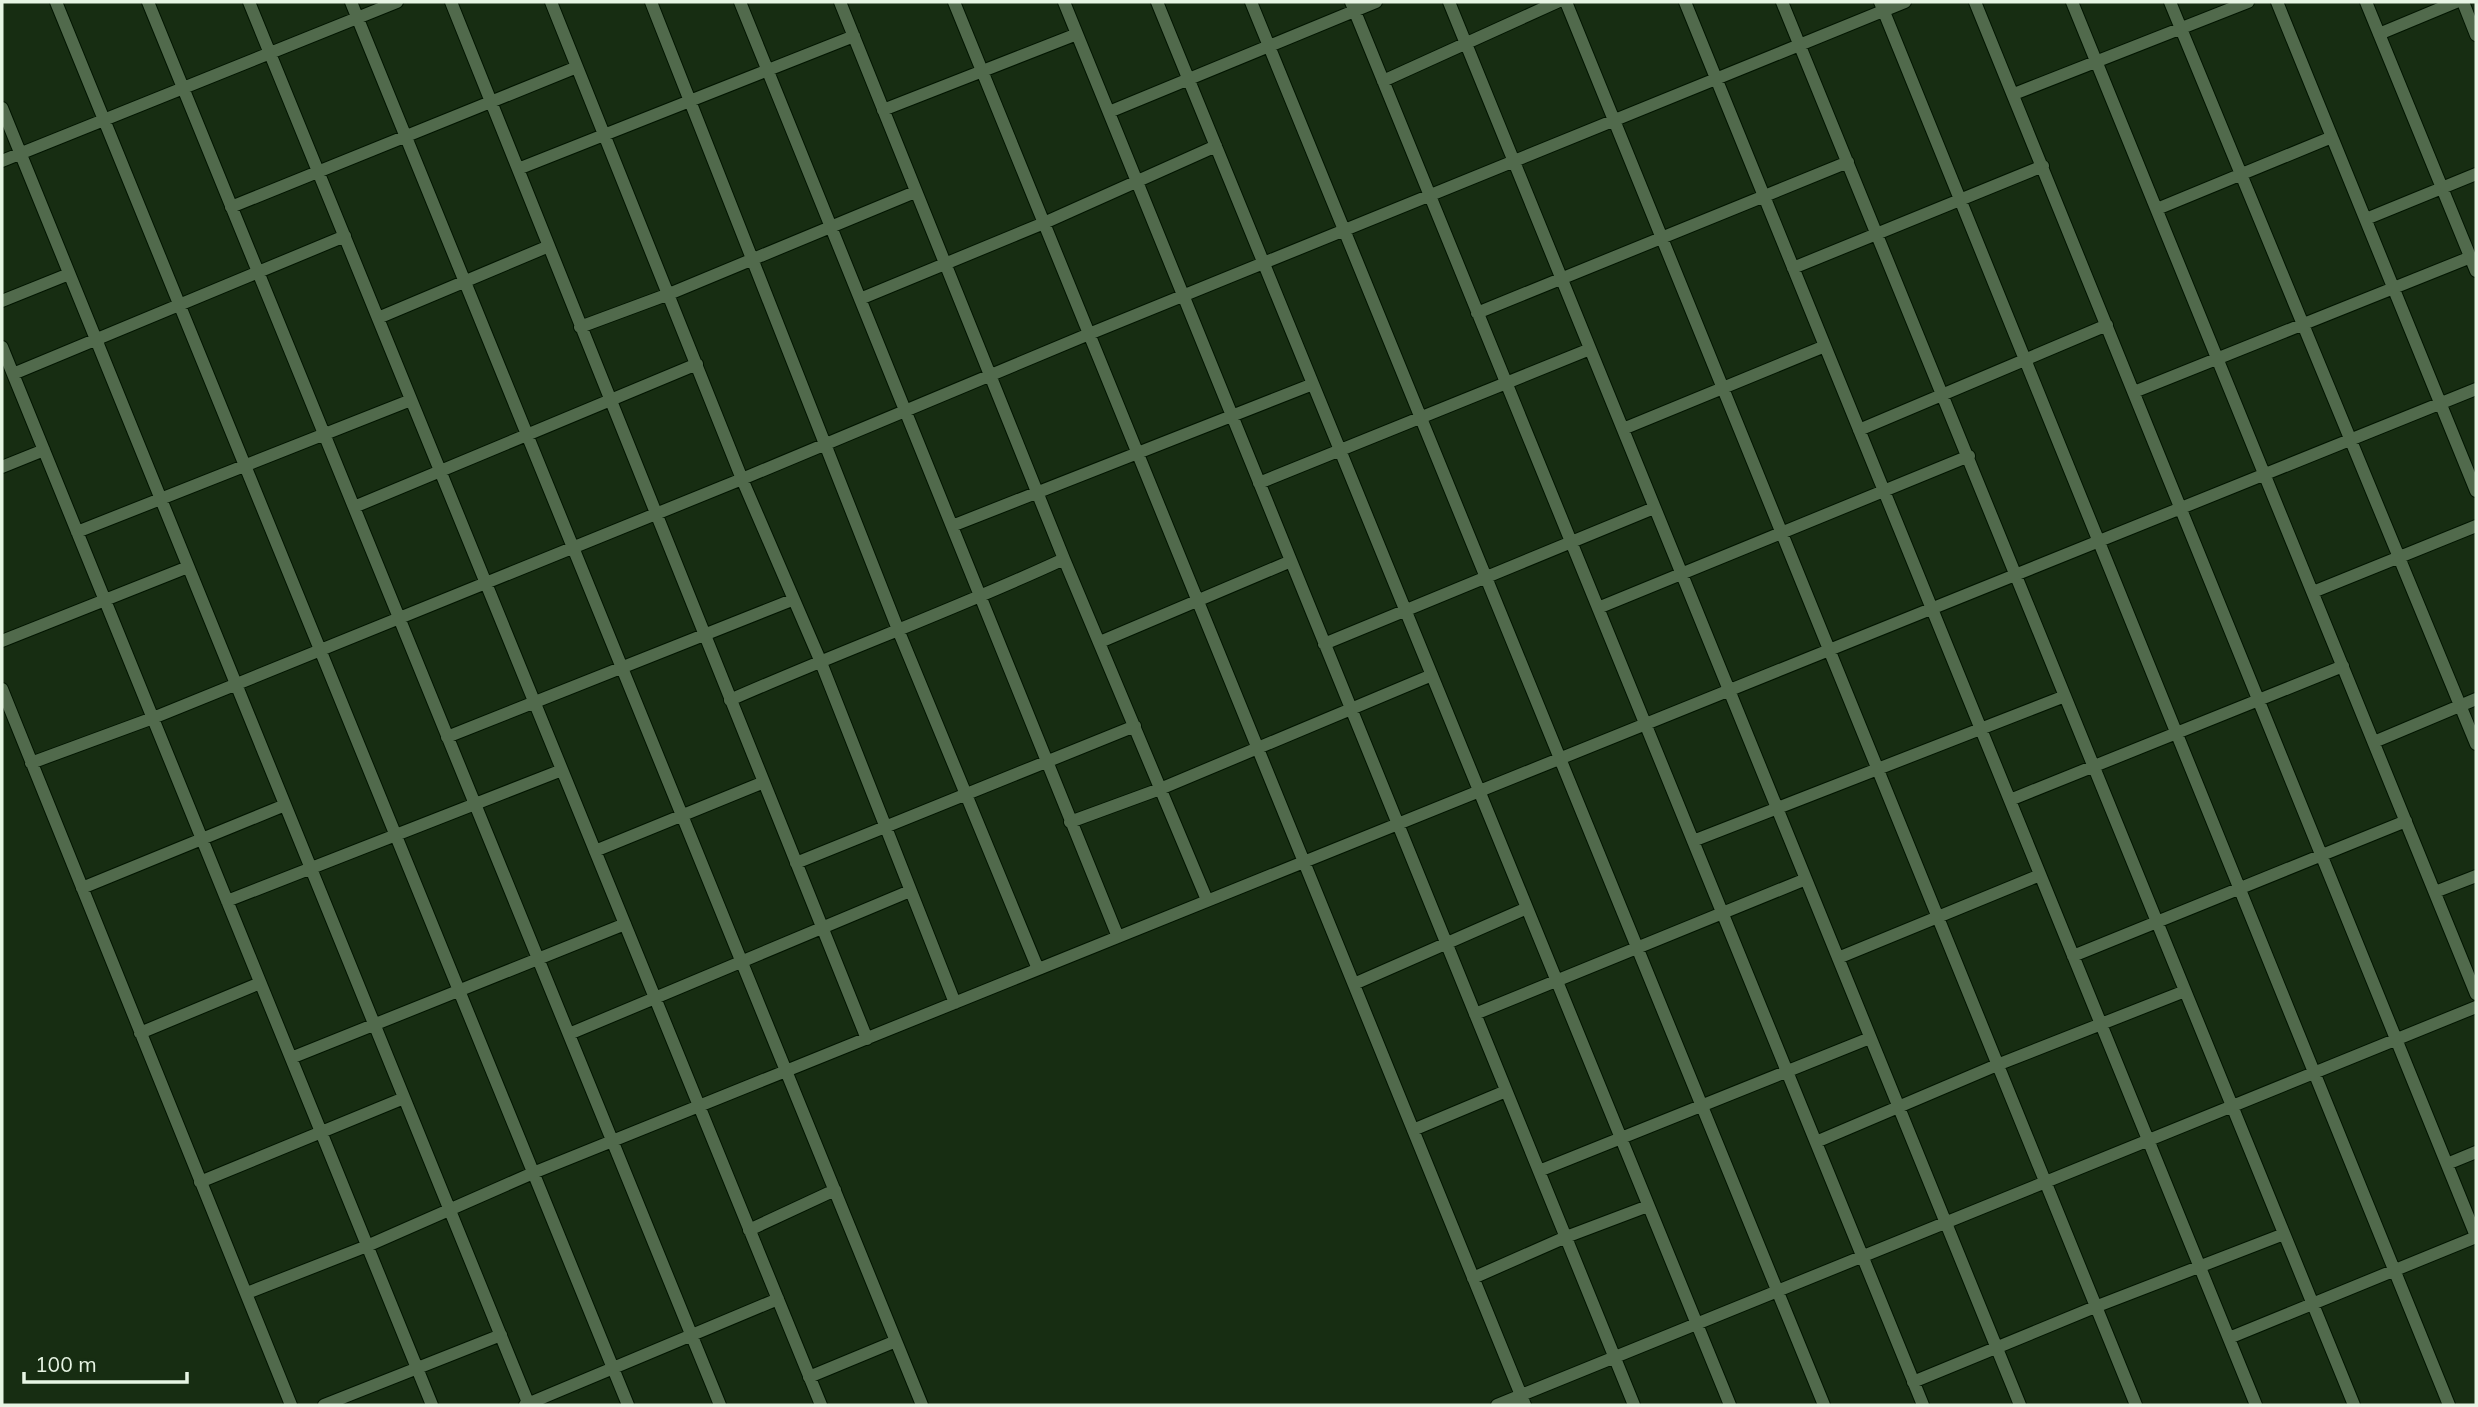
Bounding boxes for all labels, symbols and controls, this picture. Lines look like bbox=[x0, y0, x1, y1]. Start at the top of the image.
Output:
scale bar bbox=[24, 1340, 187, 1384]
text: 100 m bbox=[35, 1351, 97, 1377]

